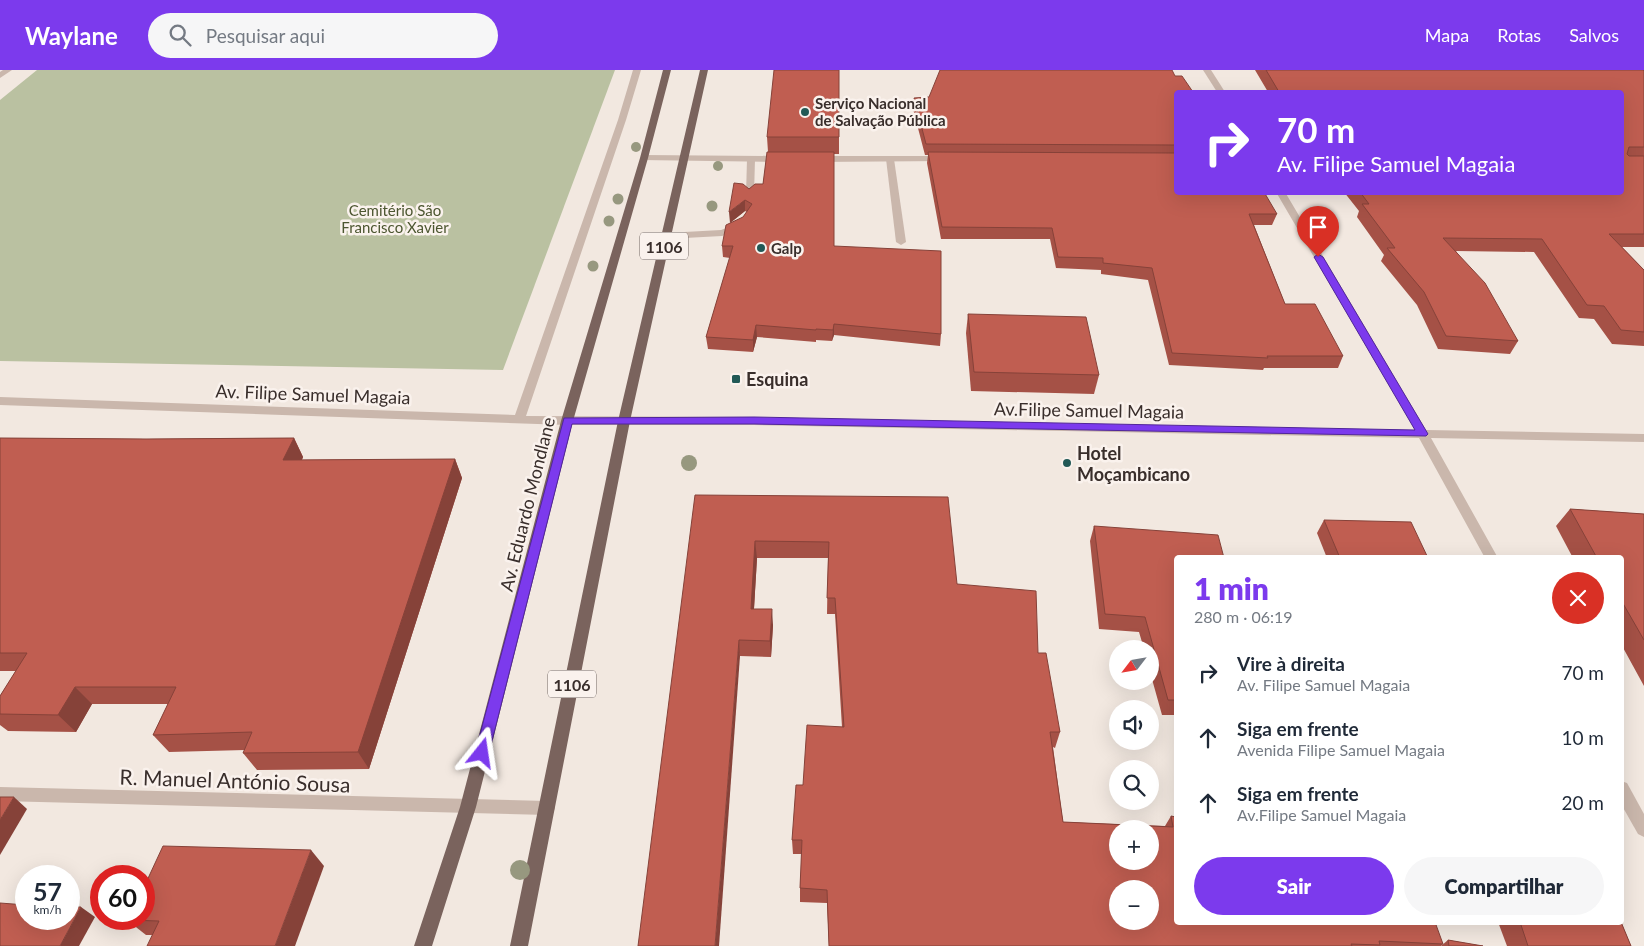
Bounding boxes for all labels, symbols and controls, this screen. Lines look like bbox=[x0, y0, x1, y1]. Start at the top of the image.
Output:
search box bbox=[148, 13, 498, 58]
text: Waylane bbox=[25, 21, 118, 50]
icon: search bbox=[166, 21, 194, 49]
text: Pesquisar aqui bbox=[206, 24, 325, 47]
text: Mapa bbox=[1425, 24, 1469, 46]
text: Rotas bbox=[1497, 24, 1541, 46]
text: Salvos bbox=[1569, 24, 1619, 46]
place label: Serviço Nacional de Salvação Pública bbox=[815, 94, 946, 129]
marker: Serviço Nacional de Salvação Pública bbox=[799, 106, 811, 118]
text: 70 m bbox=[1277, 108, 1355, 150]
icon: right bbox=[1194, 110, 1259, 175]
text: Av. Filipe Samuel Magaia bbox=[1277, 150, 1515, 177]
park label: Cemitério São Francisco Xavier bbox=[341, 201, 449, 236]
pin bbox=[1297, 206, 1339, 257]
icon: arrive bbox=[1304, 213, 1332, 241]
road number: 1106 bbox=[640, 232, 688, 260]
place label: Galp bbox=[771, 239, 802, 257]
marker: Galp bbox=[755, 242, 767, 254]
place label: Esquina bbox=[746, 368, 808, 390]
marker: Esquina bbox=[730, 373, 742, 385]
street label: Av. Filipe Samuel Magaia bbox=[215, 380, 411, 408]
street label: Av.Filipe Samuel Magaia bbox=[994, 397, 1184, 423]
street label: Av. Eduardo Mondlane bbox=[495, 415, 559, 593]
place label: Hotel Moçambicano bbox=[1077, 442, 1190, 485]
marker: Hotel Moçambicano bbox=[1061, 457, 1073, 469]
text: 1 min bbox=[1194, 570, 1269, 606]
button: close bbox=[1552, 572, 1604, 624]
text: 280 m · 06:19 bbox=[1194, 607, 1293, 626]
north arrow bbox=[1109, 640, 1159, 690]
map controls bbox=[1109, 640, 1159, 930]
text: Vire à direita bbox=[1237, 652, 1345, 675]
icon: right bbox=[1194, 659, 1222, 687]
text: 70 m bbox=[1561, 661, 1604, 684]
road number: 1106 bbox=[548, 670, 596, 698]
text: Av. Filipe Samuel Magaia bbox=[1237, 675, 1410, 694]
button: sound bbox=[1109, 700, 1159, 750]
text: Siga em frente bbox=[1237, 717, 1359, 740]
icon: ahead bbox=[1194, 724, 1222, 752]
position arrow bbox=[455, 726, 507, 778]
text: 10 m bbox=[1561, 726, 1604, 749]
text: Avenida Filipe Samuel Magaia bbox=[1237, 740, 1445, 759]
button: search bbox=[1109, 760, 1159, 810]
street label: R. Manuel António Sousa bbox=[119, 763, 351, 797]
text: Siga em frente bbox=[1237, 782, 1359, 805]
icon: ahead bbox=[1194, 789, 1222, 817]
text: 20 m bbox=[1561, 791, 1604, 814]
text: Av.Filipe Samuel Magaia bbox=[1237, 805, 1406, 824]
button: + bbox=[1109, 820, 1159, 870]
button: Sair bbox=[1194, 857, 1394, 915]
button: Compartilhar bbox=[1404, 857, 1604, 915]
speed limit sign: 60 bbox=[90, 865, 155, 930]
text: 57 bbox=[33, 876, 62, 906]
button: − bbox=[1109, 880, 1159, 930]
text: km/h bbox=[33, 902, 62, 917]

